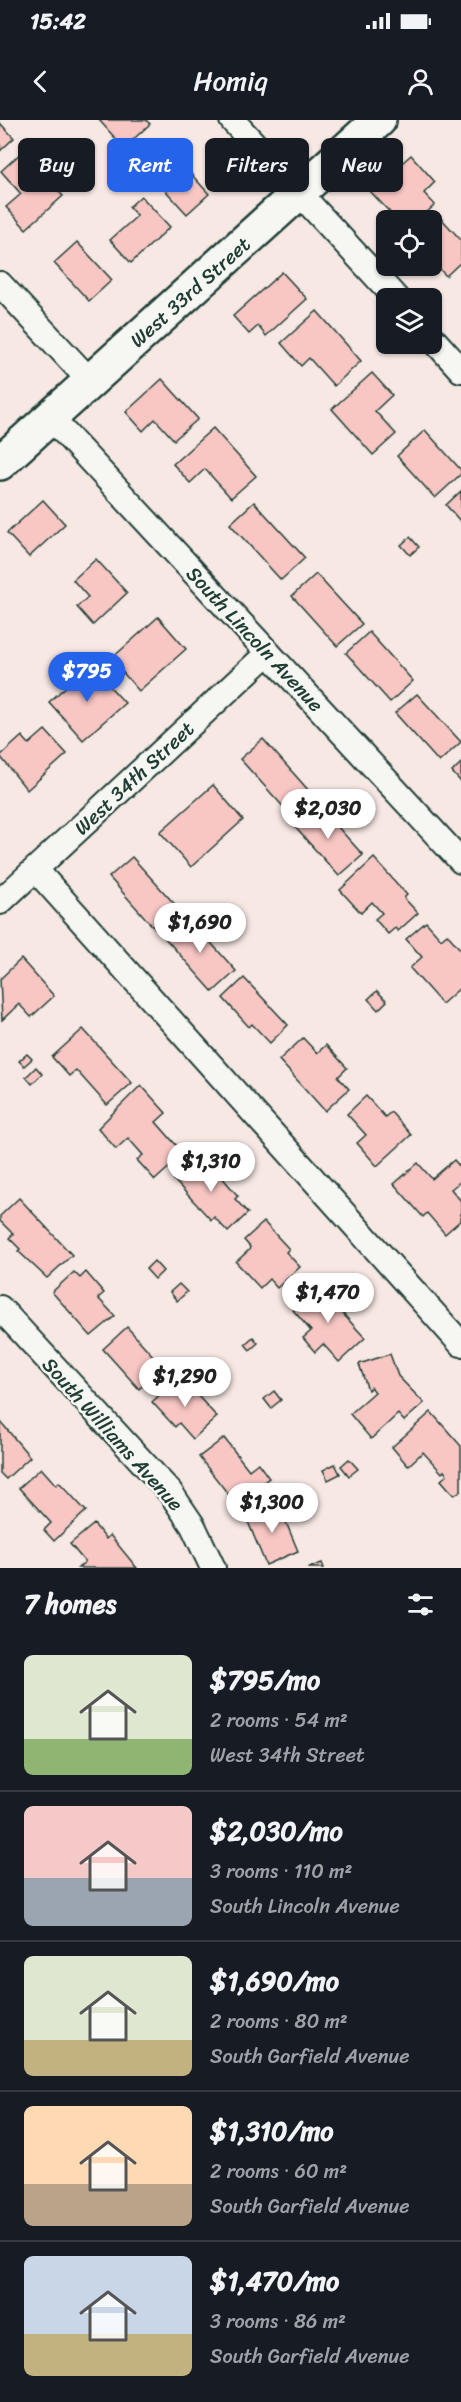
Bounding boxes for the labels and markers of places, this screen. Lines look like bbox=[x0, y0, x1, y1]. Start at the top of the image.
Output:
pin: $795 bbox=[51, 652, 123, 703]
pin: $2,030 bbox=[279, 789, 377, 840]
pin: $1,690 bbox=[151, 903, 249, 954]
pin: $1,310 bbox=[162, 1142, 260, 1193]
pin: $1,470 bbox=[279, 1273, 377, 1324]
pin: $1,290 bbox=[136, 1357, 234, 1408]
pin: $1,300 bbox=[223, 1483, 321, 1534]

